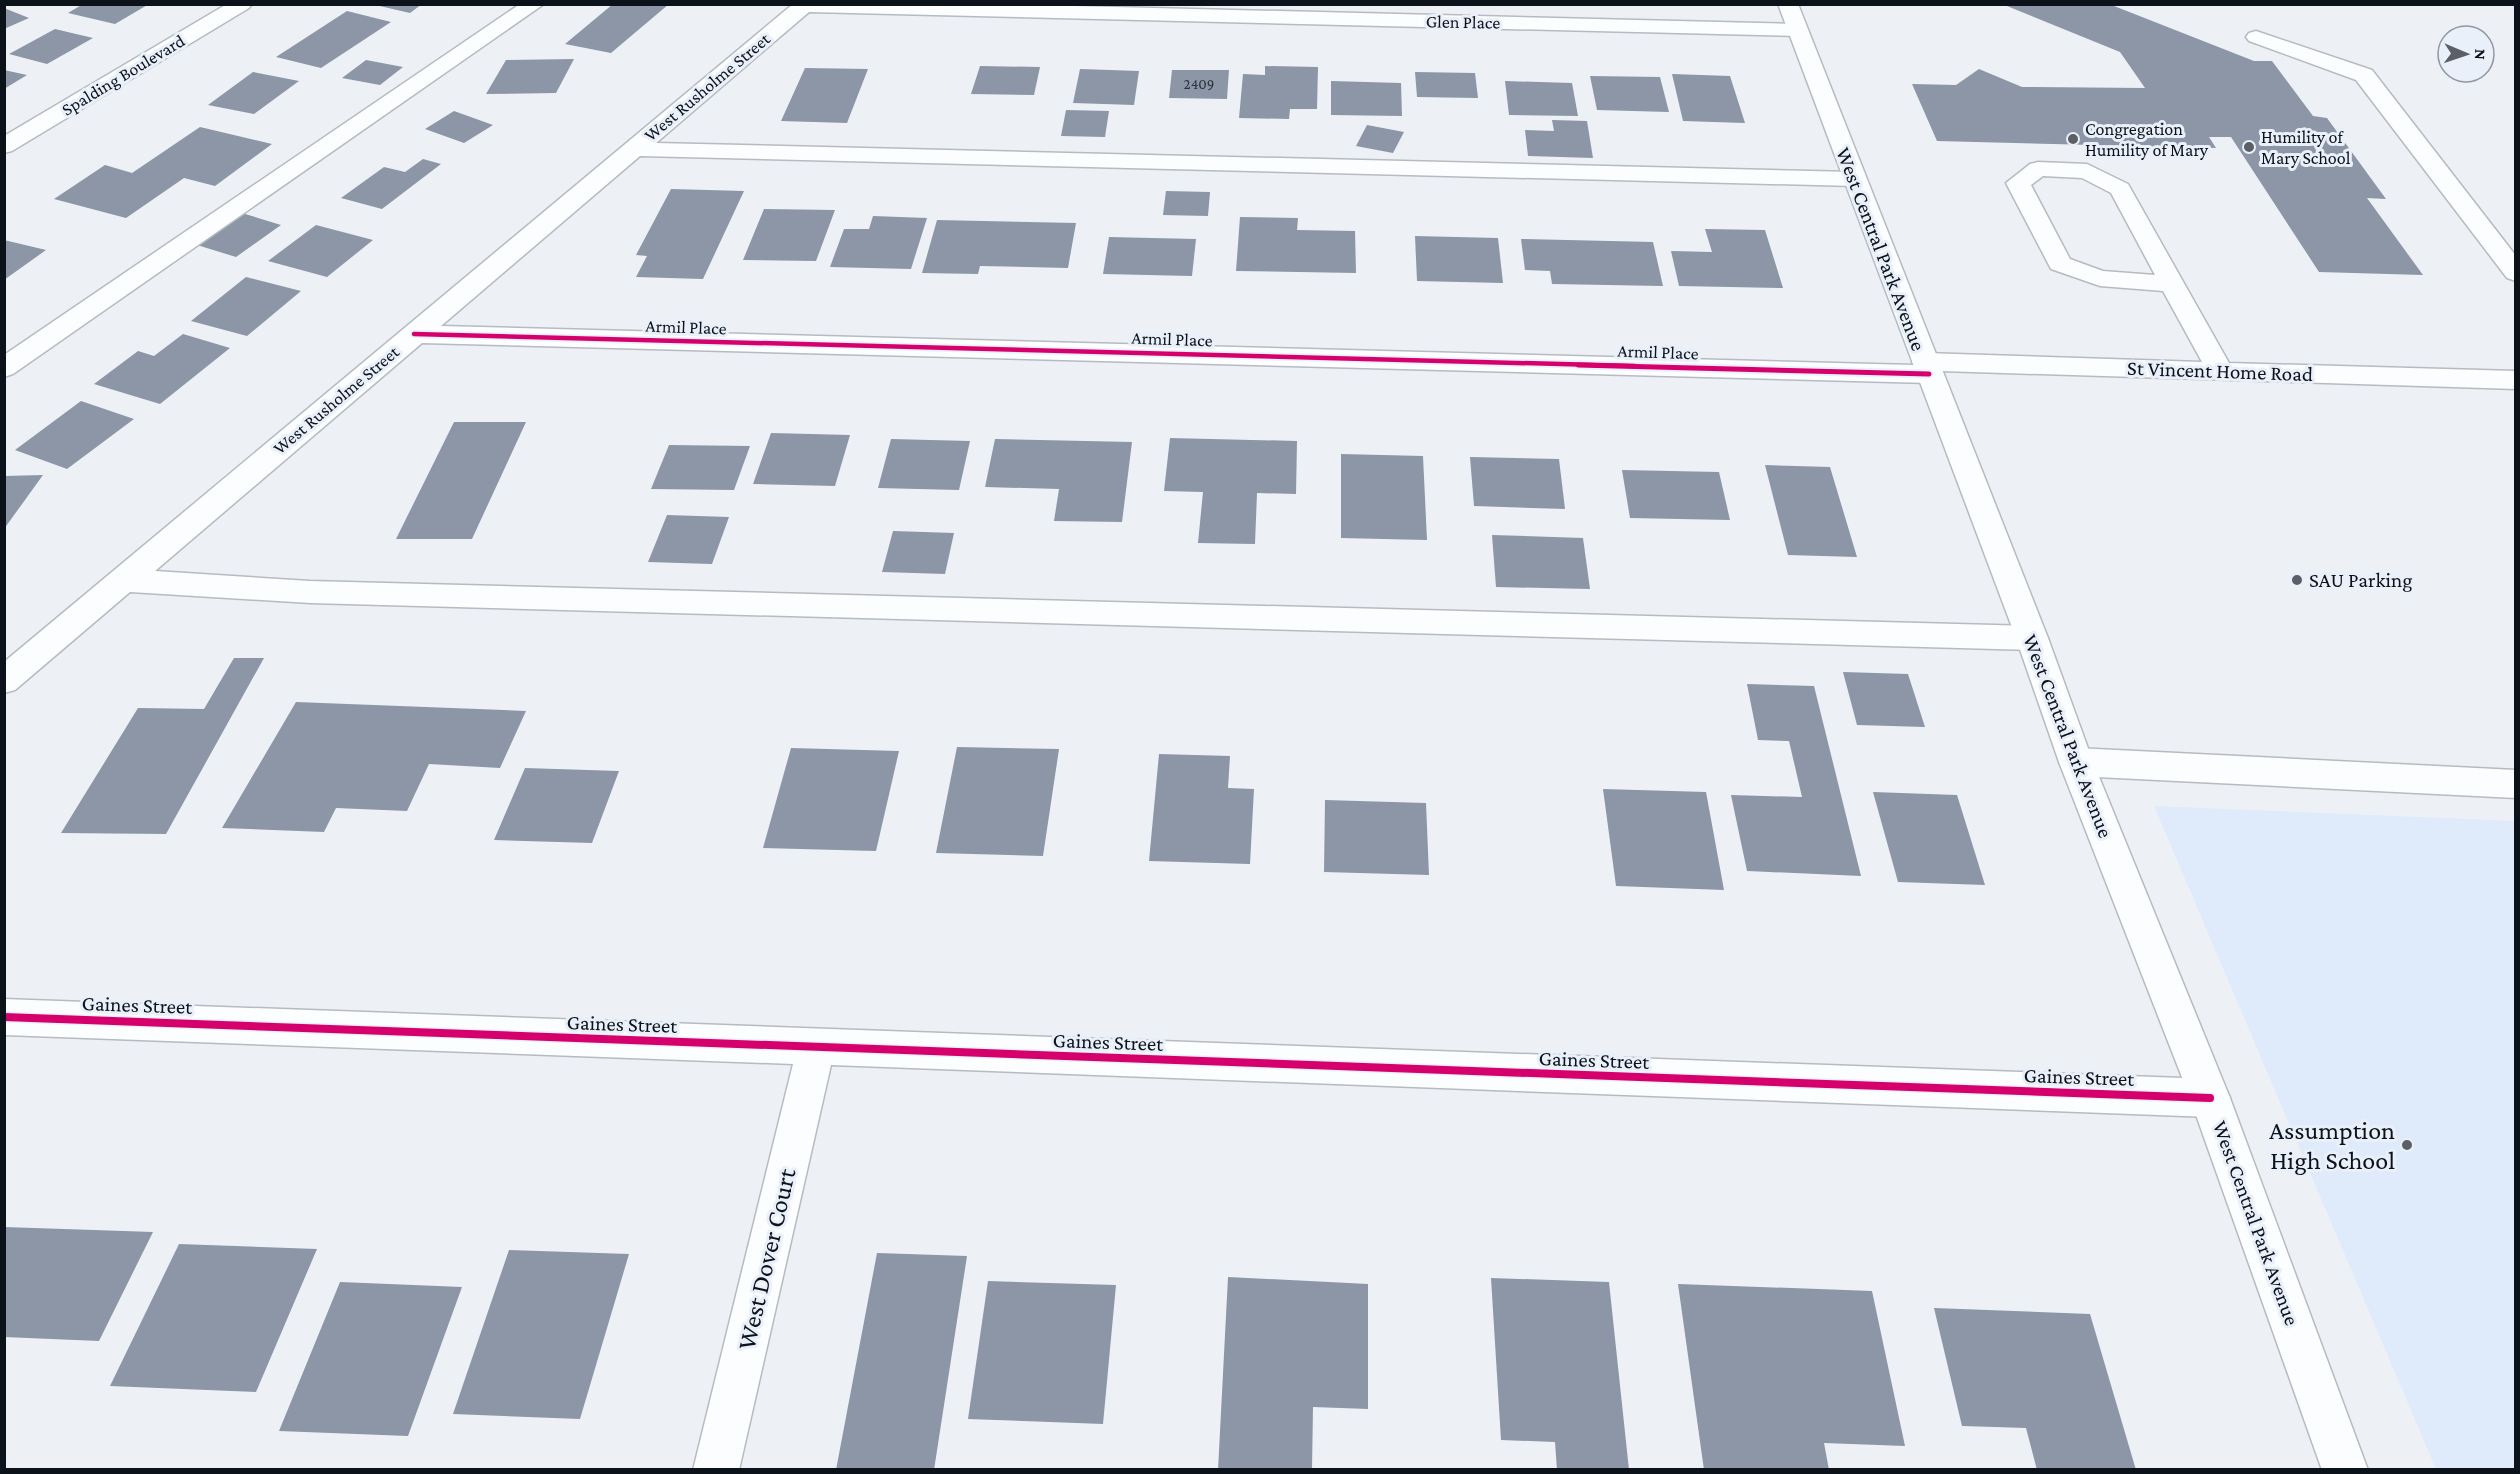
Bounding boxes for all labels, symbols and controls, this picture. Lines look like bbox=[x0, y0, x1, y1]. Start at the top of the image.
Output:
street label: Glen Place bbox=[1426, 11, 1500, 33]
north arrow bbox=[2436, 24, 2496, 84]
street label: West Rusholme Street bbox=[640, 28, 775, 145]
street label: Spalding Boulevard bbox=[58, 30, 189, 120]
text: N bbox=[2472, 49, 2489, 60]
house number: 2409 bbox=[1184, 76, 1214, 92]
place label: Congregation Humility of Mary bbox=[2085, 119, 2209, 160]
place label: Humility of Mary School bbox=[2261, 127, 2351, 168]
marker: Congregation Humility of Mary bbox=[2066, 132, 2080, 146]
marker: Humility of Mary School bbox=[2242, 140, 2256, 154]
street label: West Central Park Avenue bbox=[1831, 144, 1931, 354]
street label: Armil Place bbox=[645, 316, 727, 338]
street label: Armil Place bbox=[1131, 328, 1213, 350]
street label: West Rusholme Street bbox=[269, 341, 404, 458]
street label: Armil Place bbox=[1617, 341, 1699, 363]
street label: St Vincent Home Road bbox=[2127, 356, 2313, 386]
place label: SAU Parking bbox=[2309, 568, 2412, 592]
marker: SAU Parking bbox=[2290, 573, 2304, 587]
street label: West Central Park Avenue bbox=[2018, 631, 2118, 841]
street label: Gaines Street bbox=[81, 991, 194, 1019]
street label: Gaines Street bbox=[566, 1010, 679, 1038]
street label: Gaines Street bbox=[1052, 1028, 1165, 1056]
street label: Gaines Street bbox=[1538, 1046, 1651, 1074]
street label: Gaines Street bbox=[2023, 1063, 2136, 1091]
place label: Assumption High School bbox=[2269, 1116, 2395, 1175]
street label: West Central Park Avenue bbox=[2208, 1117, 2304, 1329]
marker: Assumption High School bbox=[2400, 1138, 2414, 1152]
street label: West Dover Court bbox=[732, 1165, 802, 1353]

